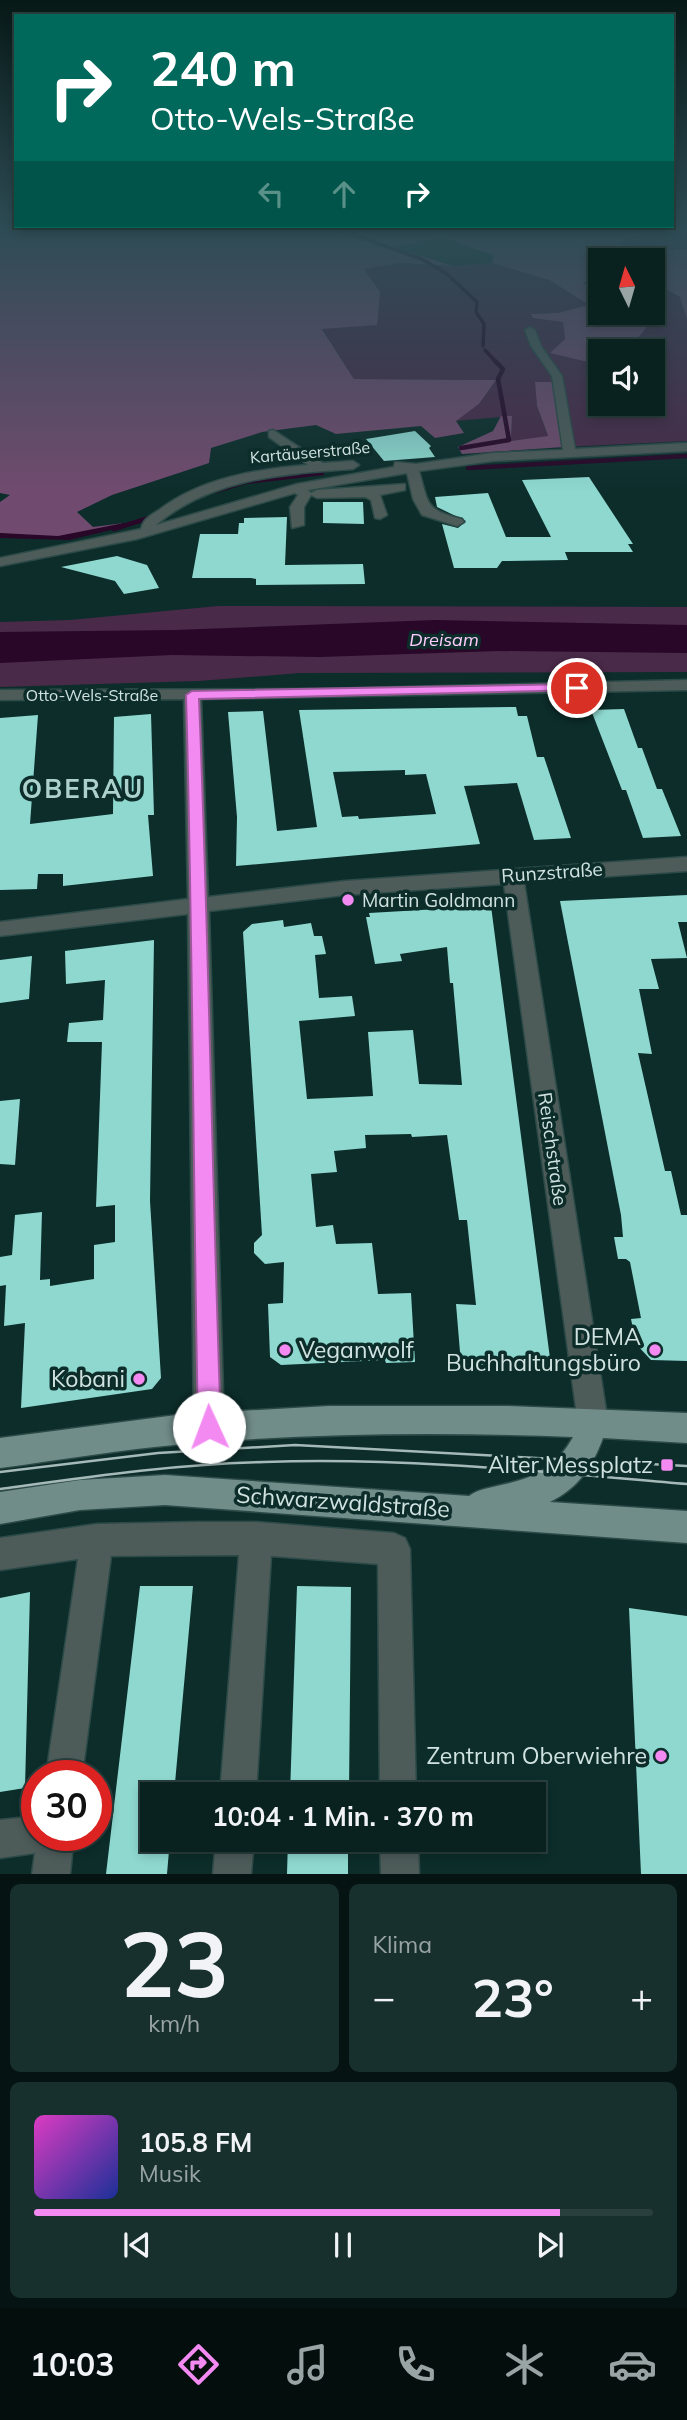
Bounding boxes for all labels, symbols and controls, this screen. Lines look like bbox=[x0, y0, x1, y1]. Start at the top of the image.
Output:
text: 240 m bbox=[150, 37, 296, 98]
icon: right bbox=[35, 42, 126, 133]
text: Otto-Wels-Straße bbox=[150, 98, 415, 138]
icon: left bbox=[252, 175, 290, 213]
icon: ahead bbox=[325, 175, 363, 213]
icon: right bbox=[398, 175, 436, 213]
north arrow bbox=[588, 248, 665, 326]
map controls bbox=[588, 248, 665, 416]
button: sound bbox=[588, 339, 665, 416]
street label: Kartäuserstraße bbox=[249, 437, 371, 467]
water label: Dreisam bbox=[409, 628, 479, 651]
pin bbox=[547, 658, 607, 718]
icon: arrive bbox=[558, 669, 596, 707]
street label: Otto-Wels-Straße bbox=[26, 685, 158, 705]
district label: OBERAU bbox=[22, 772, 144, 805]
street label: Runzstraße bbox=[500, 856, 604, 888]
place label: Martin Goldmann bbox=[362, 888, 515, 912]
marker: Martin Goldmann bbox=[340, 892, 356, 908]
street label: Reischstraße bbox=[533, 1091, 573, 1207]
place label: DEMA Buchhaltungsbüro bbox=[446, 1322, 641, 1377]
place label: Veganwolf bbox=[299, 1335, 414, 1364]
marker: Veganwolf bbox=[277, 1342, 293, 1358]
marker: DEMA Buchhaltungsbüro bbox=[647, 1342, 663, 1358]
place label: Kobani bbox=[51, 1364, 125, 1393]
marker: Kobani bbox=[131, 1371, 147, 1387]
position arrow bbox=[172, 1390, 246, 1464]
place label: Alter Messplatz bbox=[488, 1450, 653, 1479]
marker: Alter Messplatz bbox=[659, 1457, 675, 1473]
street label: Schwarzwaldstraße bbox=[235, 1480, 451, 1523]
place label: Zentrum Oberwiehre bbox=[427, 1741, 647, 1770]
marker: Zentrum Oberwiehre bbox=[653, 1748, 669, 1764]
speed limit sign: 30 bbox=[21, 1760, 112, 1851]
text: 10:04 · 1 Min. · 370 m bbox=[212, 1800, 474, 1833]
text: 23 bbox=[120, 1906, 229, 2020]
text: Klima bbox=[373, 1930, 432, 1959]
text: 23° bbox=[472, 1965, 554, 2030]
text: − bbox=[373, 1973, 395, 2021]
text: + bbox=[630, 1973, 653, 2021]
text: km/h bbox=[148, 2009, 200, 2038]
text: 105.8 FM bbox=[139, 2126, 252, 2159]
text: Musik bbox=[139, 2159, 201, 2188]
icon: previous bbox=[118, 2226, 156, 2264]
icon: pause bbox=[324, 2226, 362, 2264]
icon: next bbox=[531, 2226, 569, 2264]
icon: directions bbox=[174, 2340, 223, 2389]
icon: music bbox=[283, 2340, 332, 2389]
icon: phone bbox=[391, 2340, 440, 2389]
icon: climate bbox=[500, 2340, 549, 2389]
icon: car bbox=[608, 2340, 657, 2389]
text: 10:03 bbox=[30, 2344, 115, 2384]

